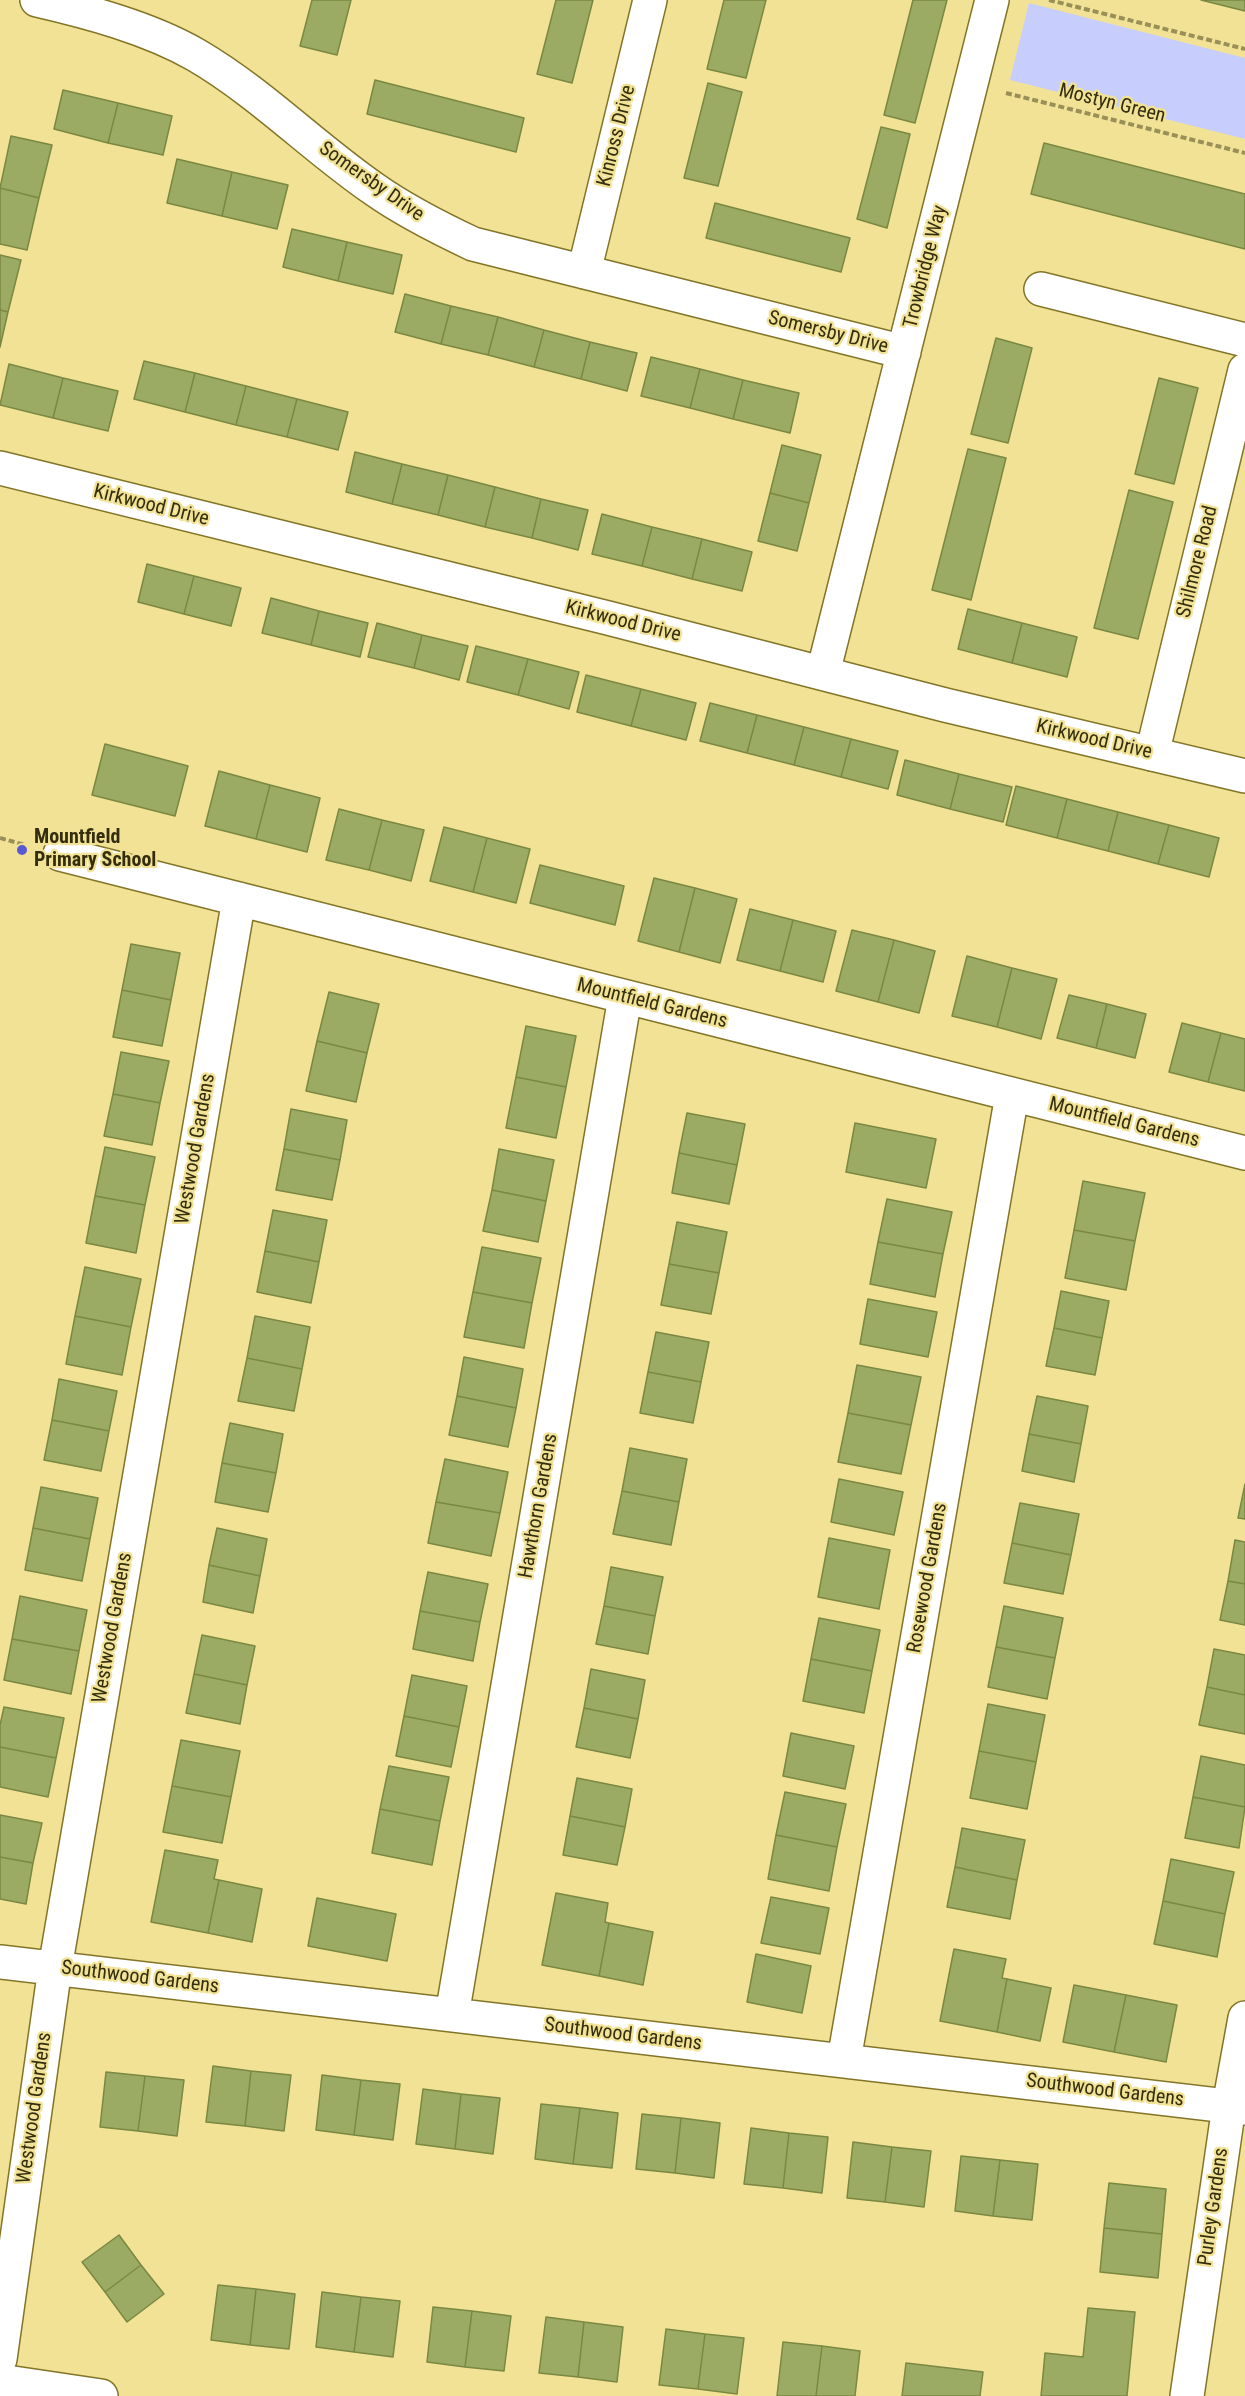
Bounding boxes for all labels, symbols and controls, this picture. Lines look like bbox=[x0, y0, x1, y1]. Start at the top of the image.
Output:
street label: Mostyn Green bbox=[1056, 79, 1168, 129]
street label: Kinross Drive bbox=[593, 83, 641, 189]
street label: Somersby Drive bbox=[314, 137, 428, 227]
street label: Trowbridge Way bbox=[899, 203, 953, 331]
street label: Somersby Drive bbox=[766, 307, 890, 359]
street label: Kirkwood Drive bbox=[91, 480, 211, 532]
street label: Shilmore Road bbox=[1173, 504, 1223, 620]
street label: Kirkwood Drive bbox=[563, 596, 683, 648]
street label: Kirkwood Drive bbox=[1034, 715, 1154, 765]
place label: Mountfield Primary School bbox=[34, 826, 156, 873]
marker: Mountfield Primary School bbox=[15, 843, 29, 857]
street label: Mountfield Gardens bbox=[574, 974, 730, 1034]
street label: Westwood Gardens bbox=[171, 1072, 221, 1226]
street label: Mountfield Gardens bbox=[1046, 1093, 1202, 1153]
street label: Hawthorn Gardens bbox=[514, 1432, 564, 1580]
street label: Rosewood Gardens bbox=[903, 1501, 953, 1655]
street label: Westwood Gardens bbox=[88, 1551, 138, 1705]
street label: Southwood Gardens bbox=[60, 1956, 220, 2000]
street label: Southwood Gardens bbox=[543, 2013, 703, 2057]
street label: Westwood Gardens bbox=[13, 2031, 57, 2185]
street label: Southwood Gardens bbox=[1025, 2069, 1185, 2113]
street label: Purley Gardens bbox=[1194, 2146, 1234, 2268]

